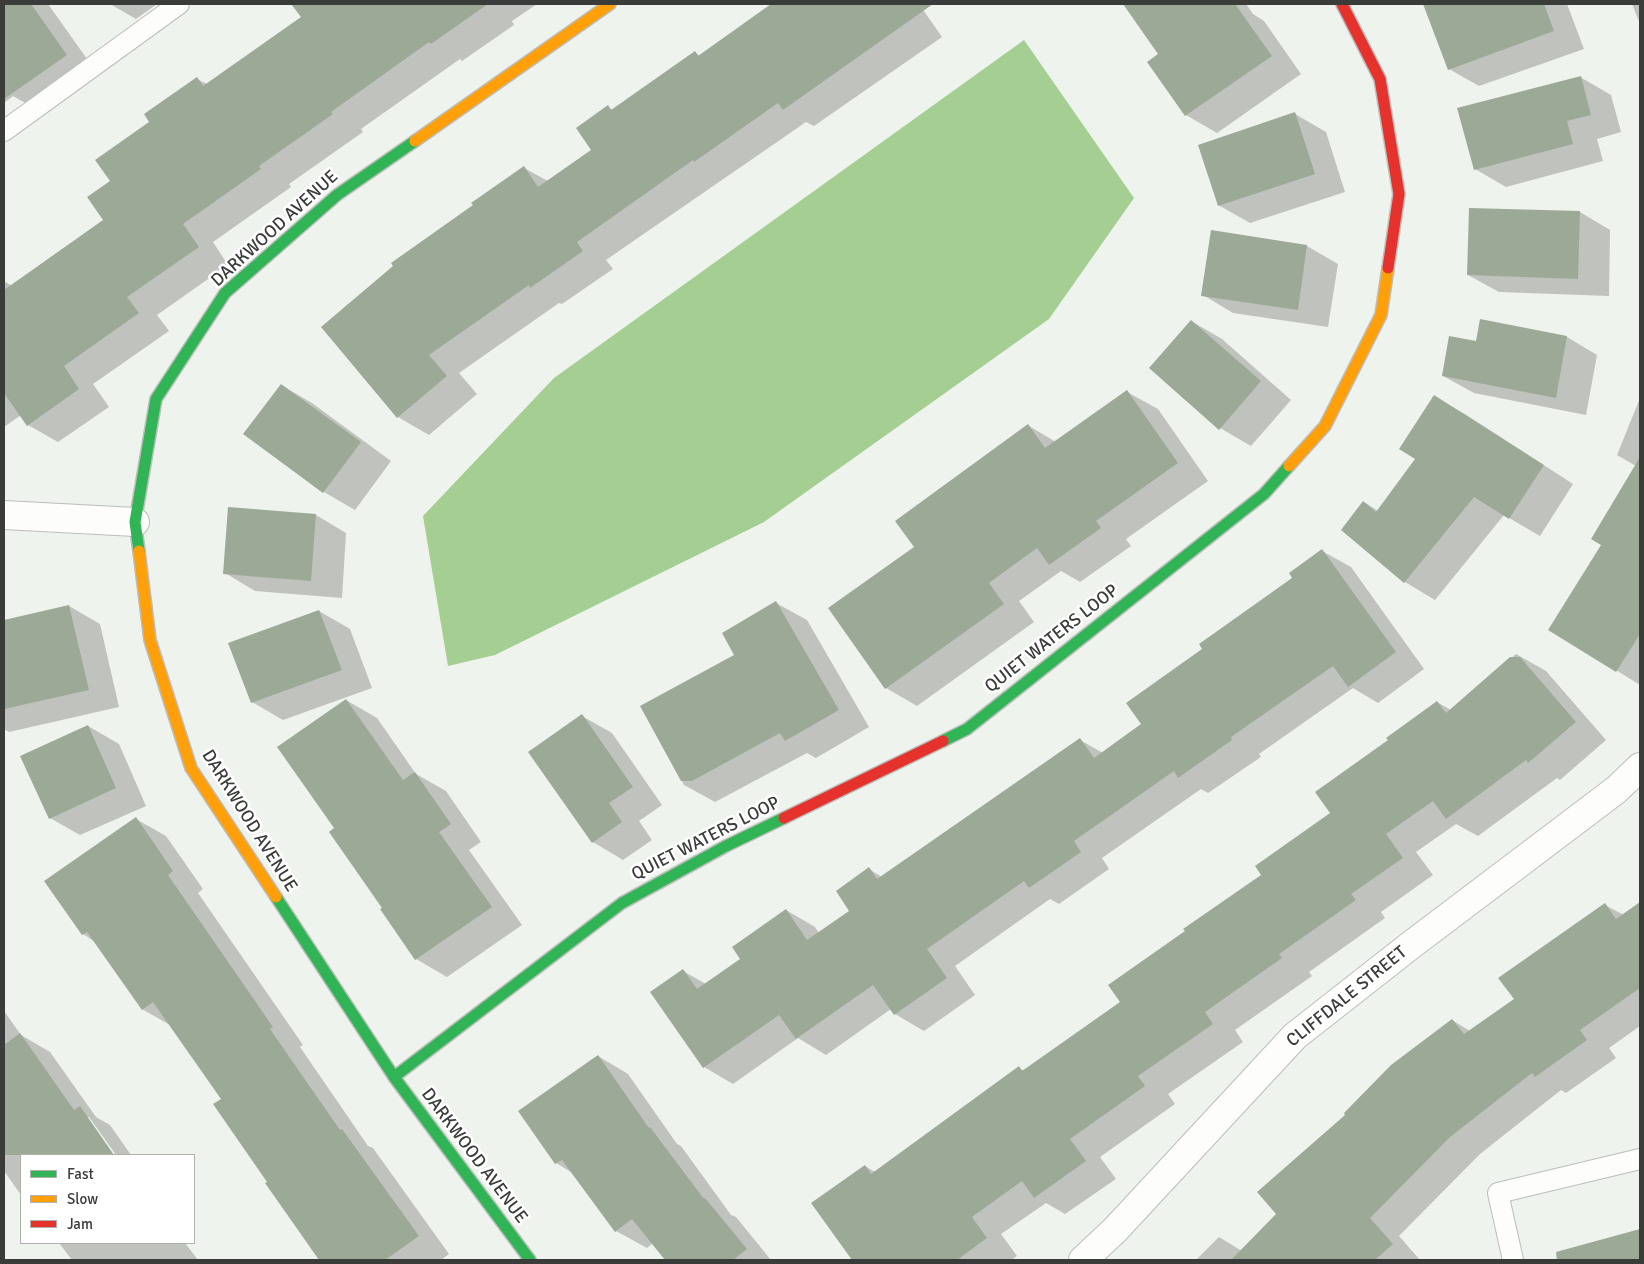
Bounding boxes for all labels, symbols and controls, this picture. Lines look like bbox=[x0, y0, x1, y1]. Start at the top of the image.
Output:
street label: DARKWOOD AVENUE bbox=[207, 166, 343, 292]
street label: QUIET WATERS LOOP bbox=[981, 580, 1123, 698]
street label: DARKWOOD AVENUE bbox=[197, 746, 301, 896]
street label: QUIET WATERS LOOP bbox=[628, 792, 784, 886]
street label: CLIFFDALE STREET bbox=[1283, 942, 1411, 1052]
street label: DARKWOOD AVENUE bbox=[416, 1084, 532, 1228]
legend bbox=[20, 1154, 195, 1244]
text: Fast bbox=[67, 1165, 94, 1183]
text: Slow bbox=[67, 1190, 98, 1208]
text: Jam bbox=[67, 1215, 93, 1233]

